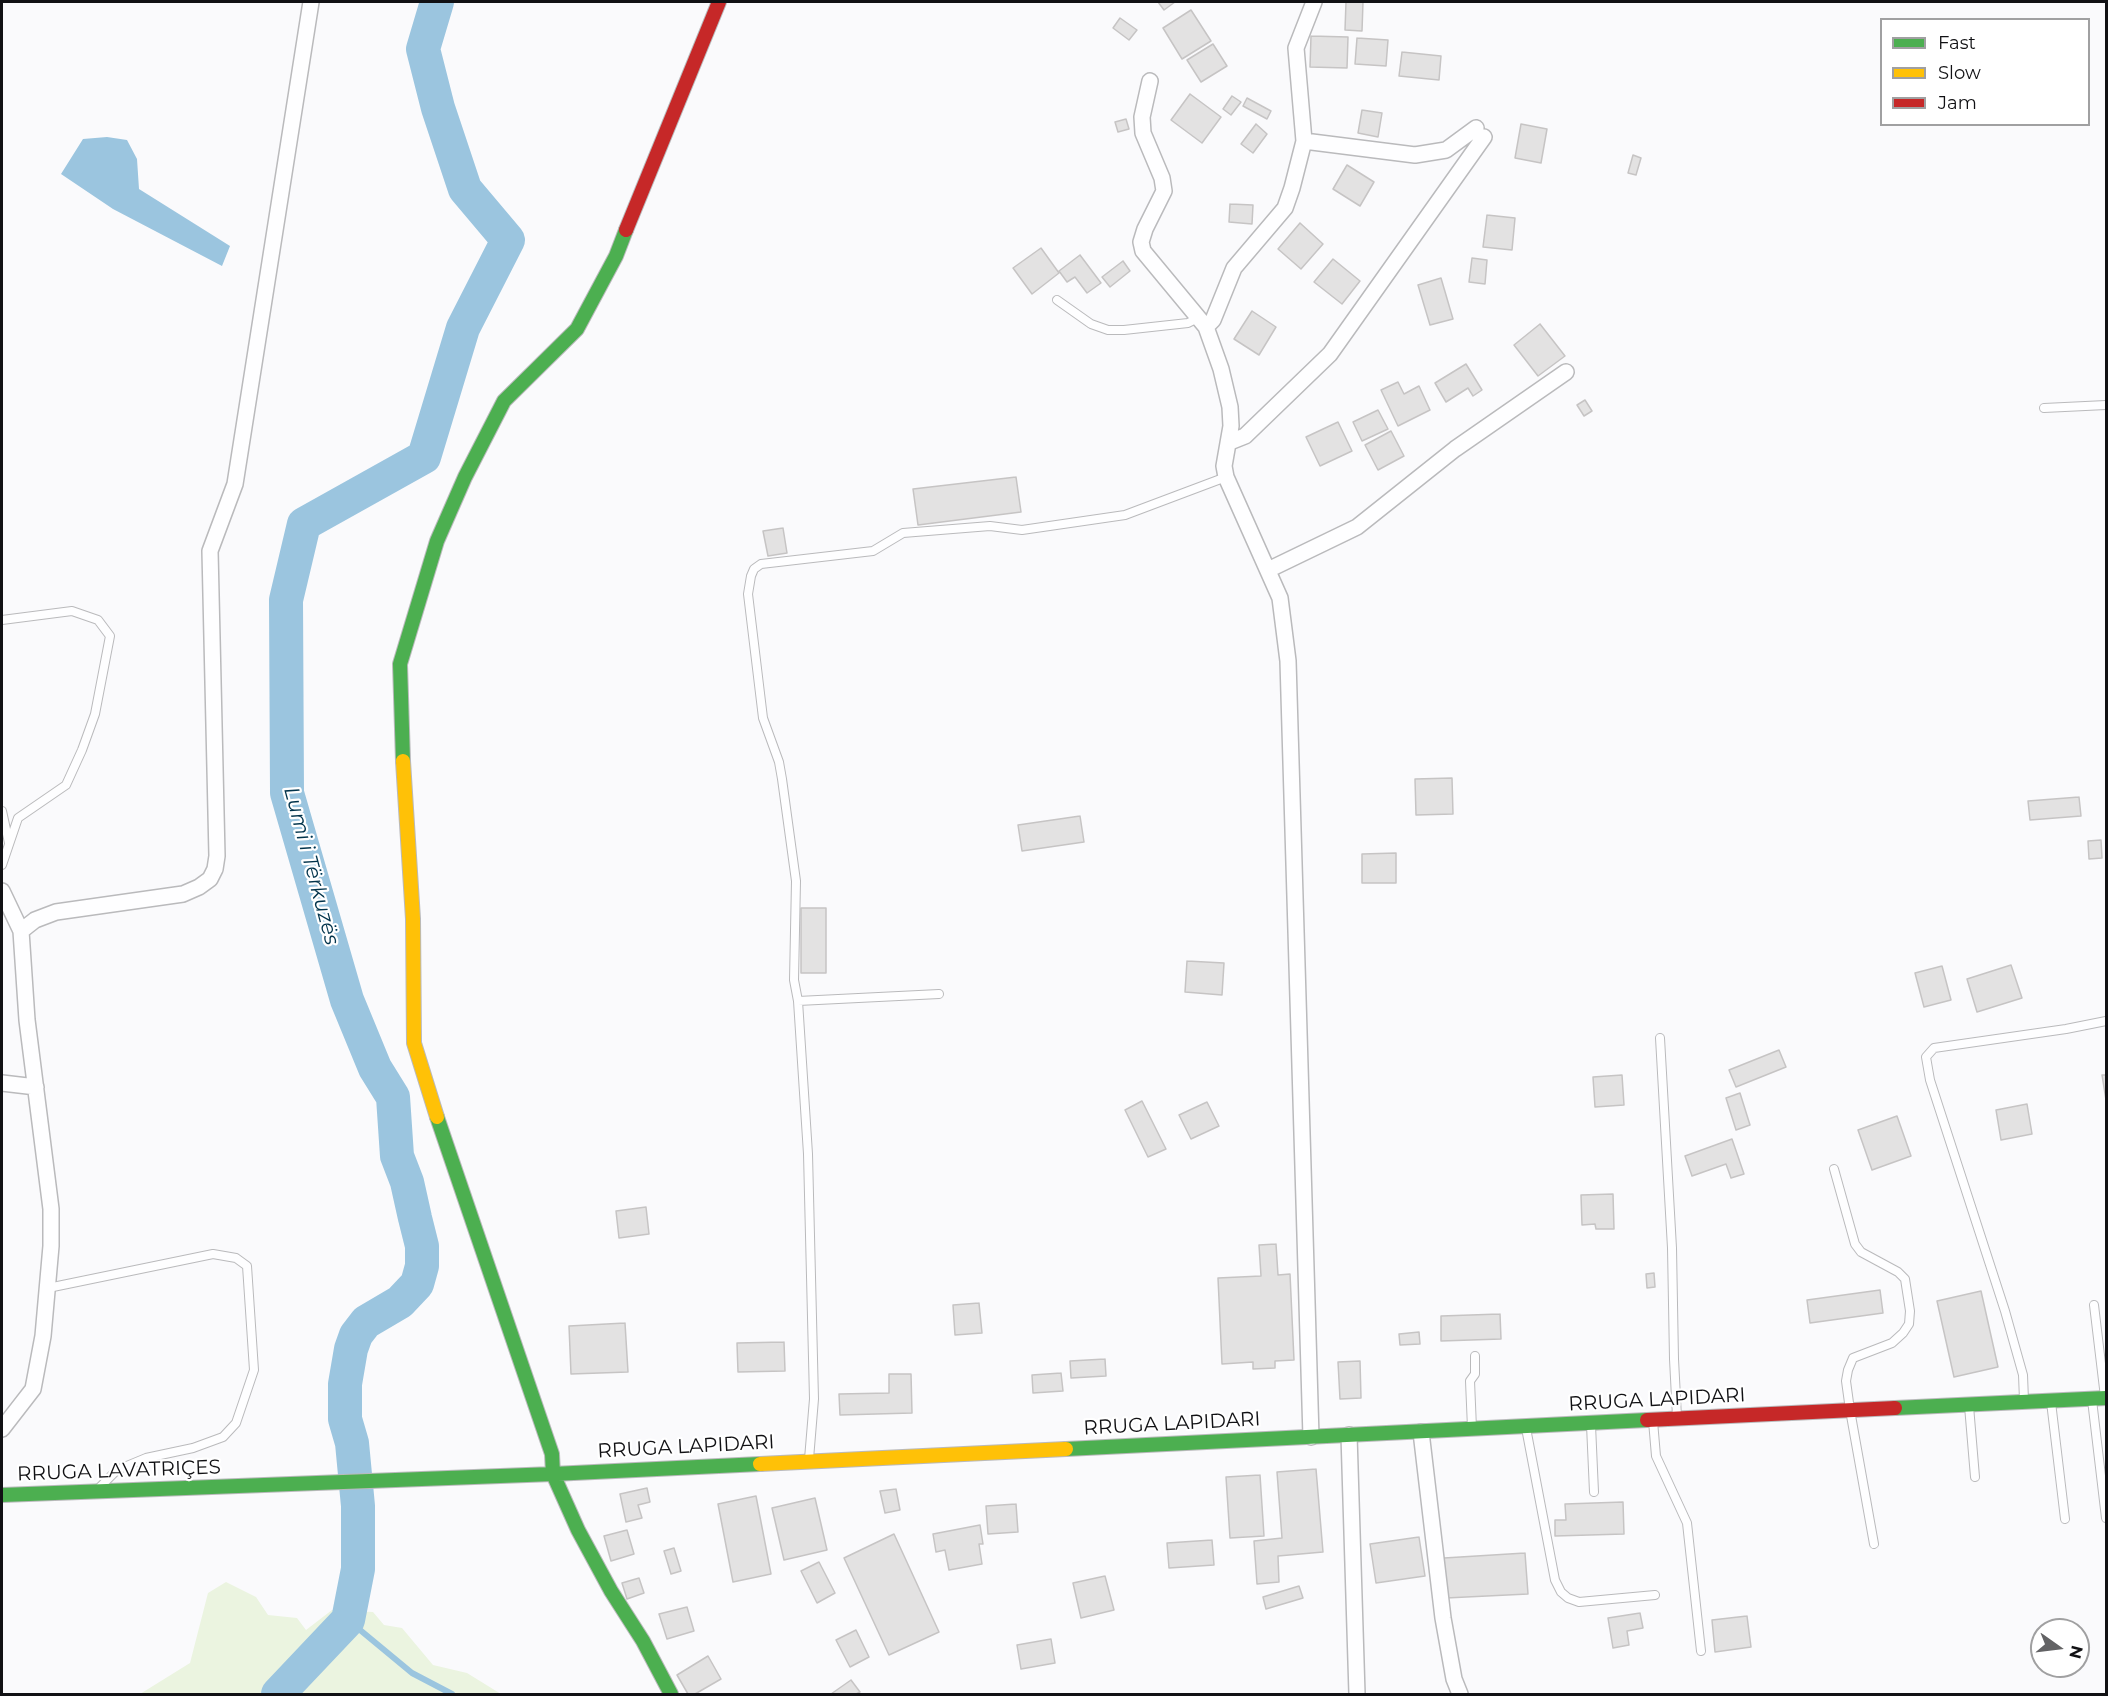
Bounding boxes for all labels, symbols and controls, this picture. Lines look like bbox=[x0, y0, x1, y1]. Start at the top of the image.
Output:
legend bbox=[1880, 18, 2090, 126]
text: Fast bbox=[1938, 32, 1976, 54]
text: Slow bbox=[1938, 62, 1981, 84]
text: Jam bbox=[1938, 92, 1977, 114]
water label: Lumi i Tërkuzës bbox=[278, 784, 344, 948]
street label: RRUGA LAPIDARI bbox=[1568, 1383, 1746, 1417]
street label: RRUGA LAPIDARI bbox=[1083, 1407, 1261, 1441]
street label: RRUGA LAPIDARI bbox=[597, 1430, 775, 1464]
street label: RRUGA LAVATRIÇES bbox=[17, 1455, 221, 1487]
north arrow bbox=[2030, 1618, 2090, 1678]
text: N bbox=[2065, 1643, 2087, 1661]

